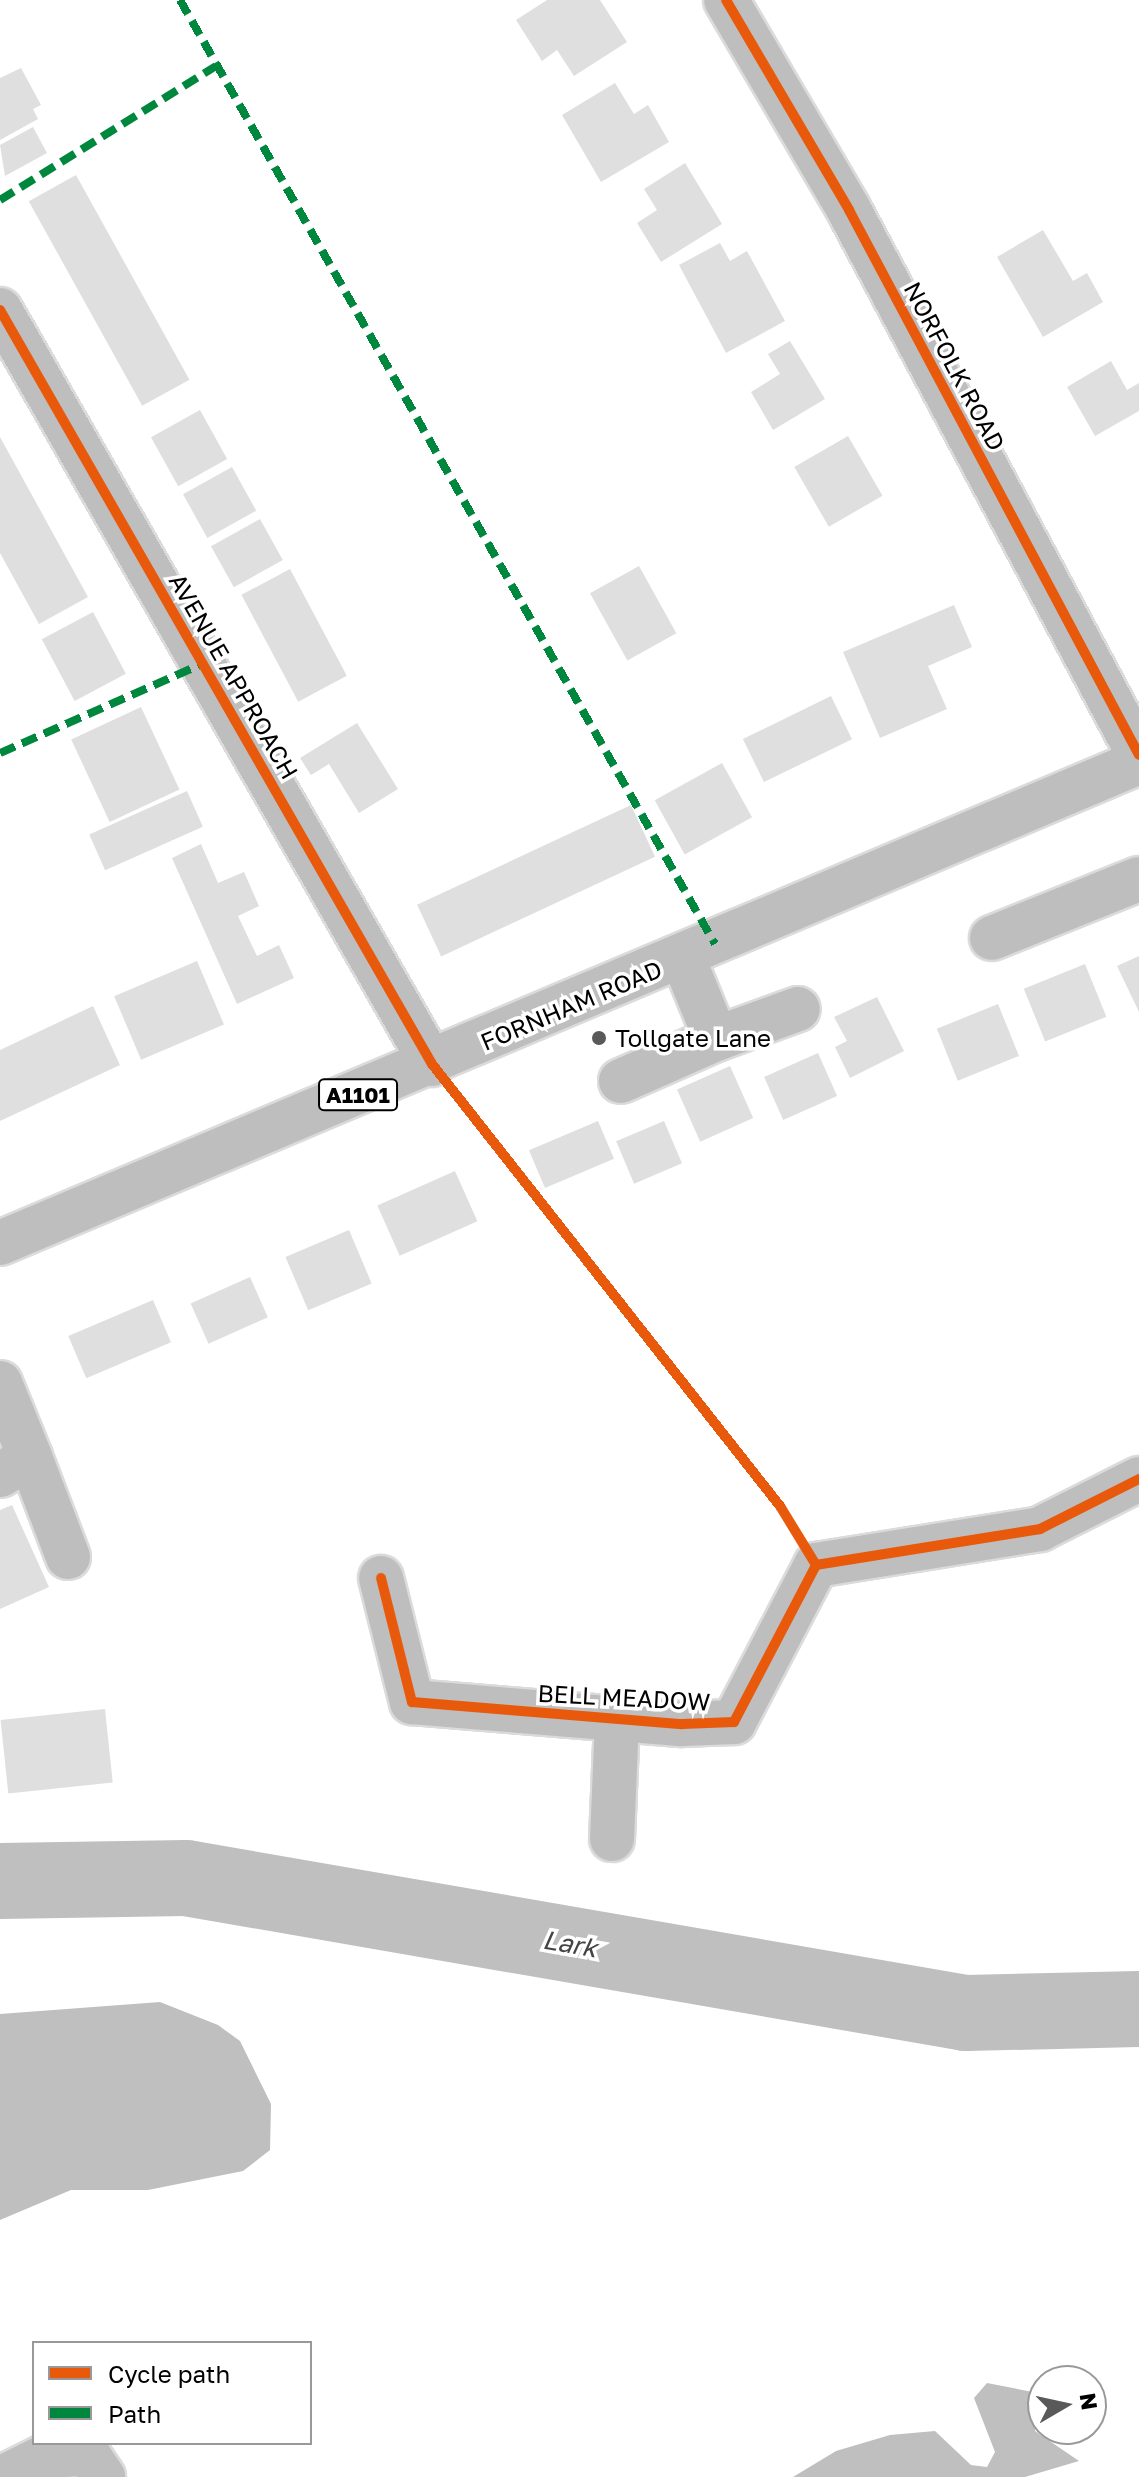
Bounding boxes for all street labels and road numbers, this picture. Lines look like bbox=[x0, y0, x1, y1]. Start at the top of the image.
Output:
street label: NORFOLK ROAD bbox=[898, 277, 1012, 455]
street label: AVENUE APPROACH bbox=[163, 568, 305, 784]
street label: FORNHAM ROAD bbox=[476, 954, 666, 1056]
road number: A1101 bbox=[318, 1077, 398, 1113]
street label: BELL MEADOW bbox=[537, 1678, 711, 1716]

